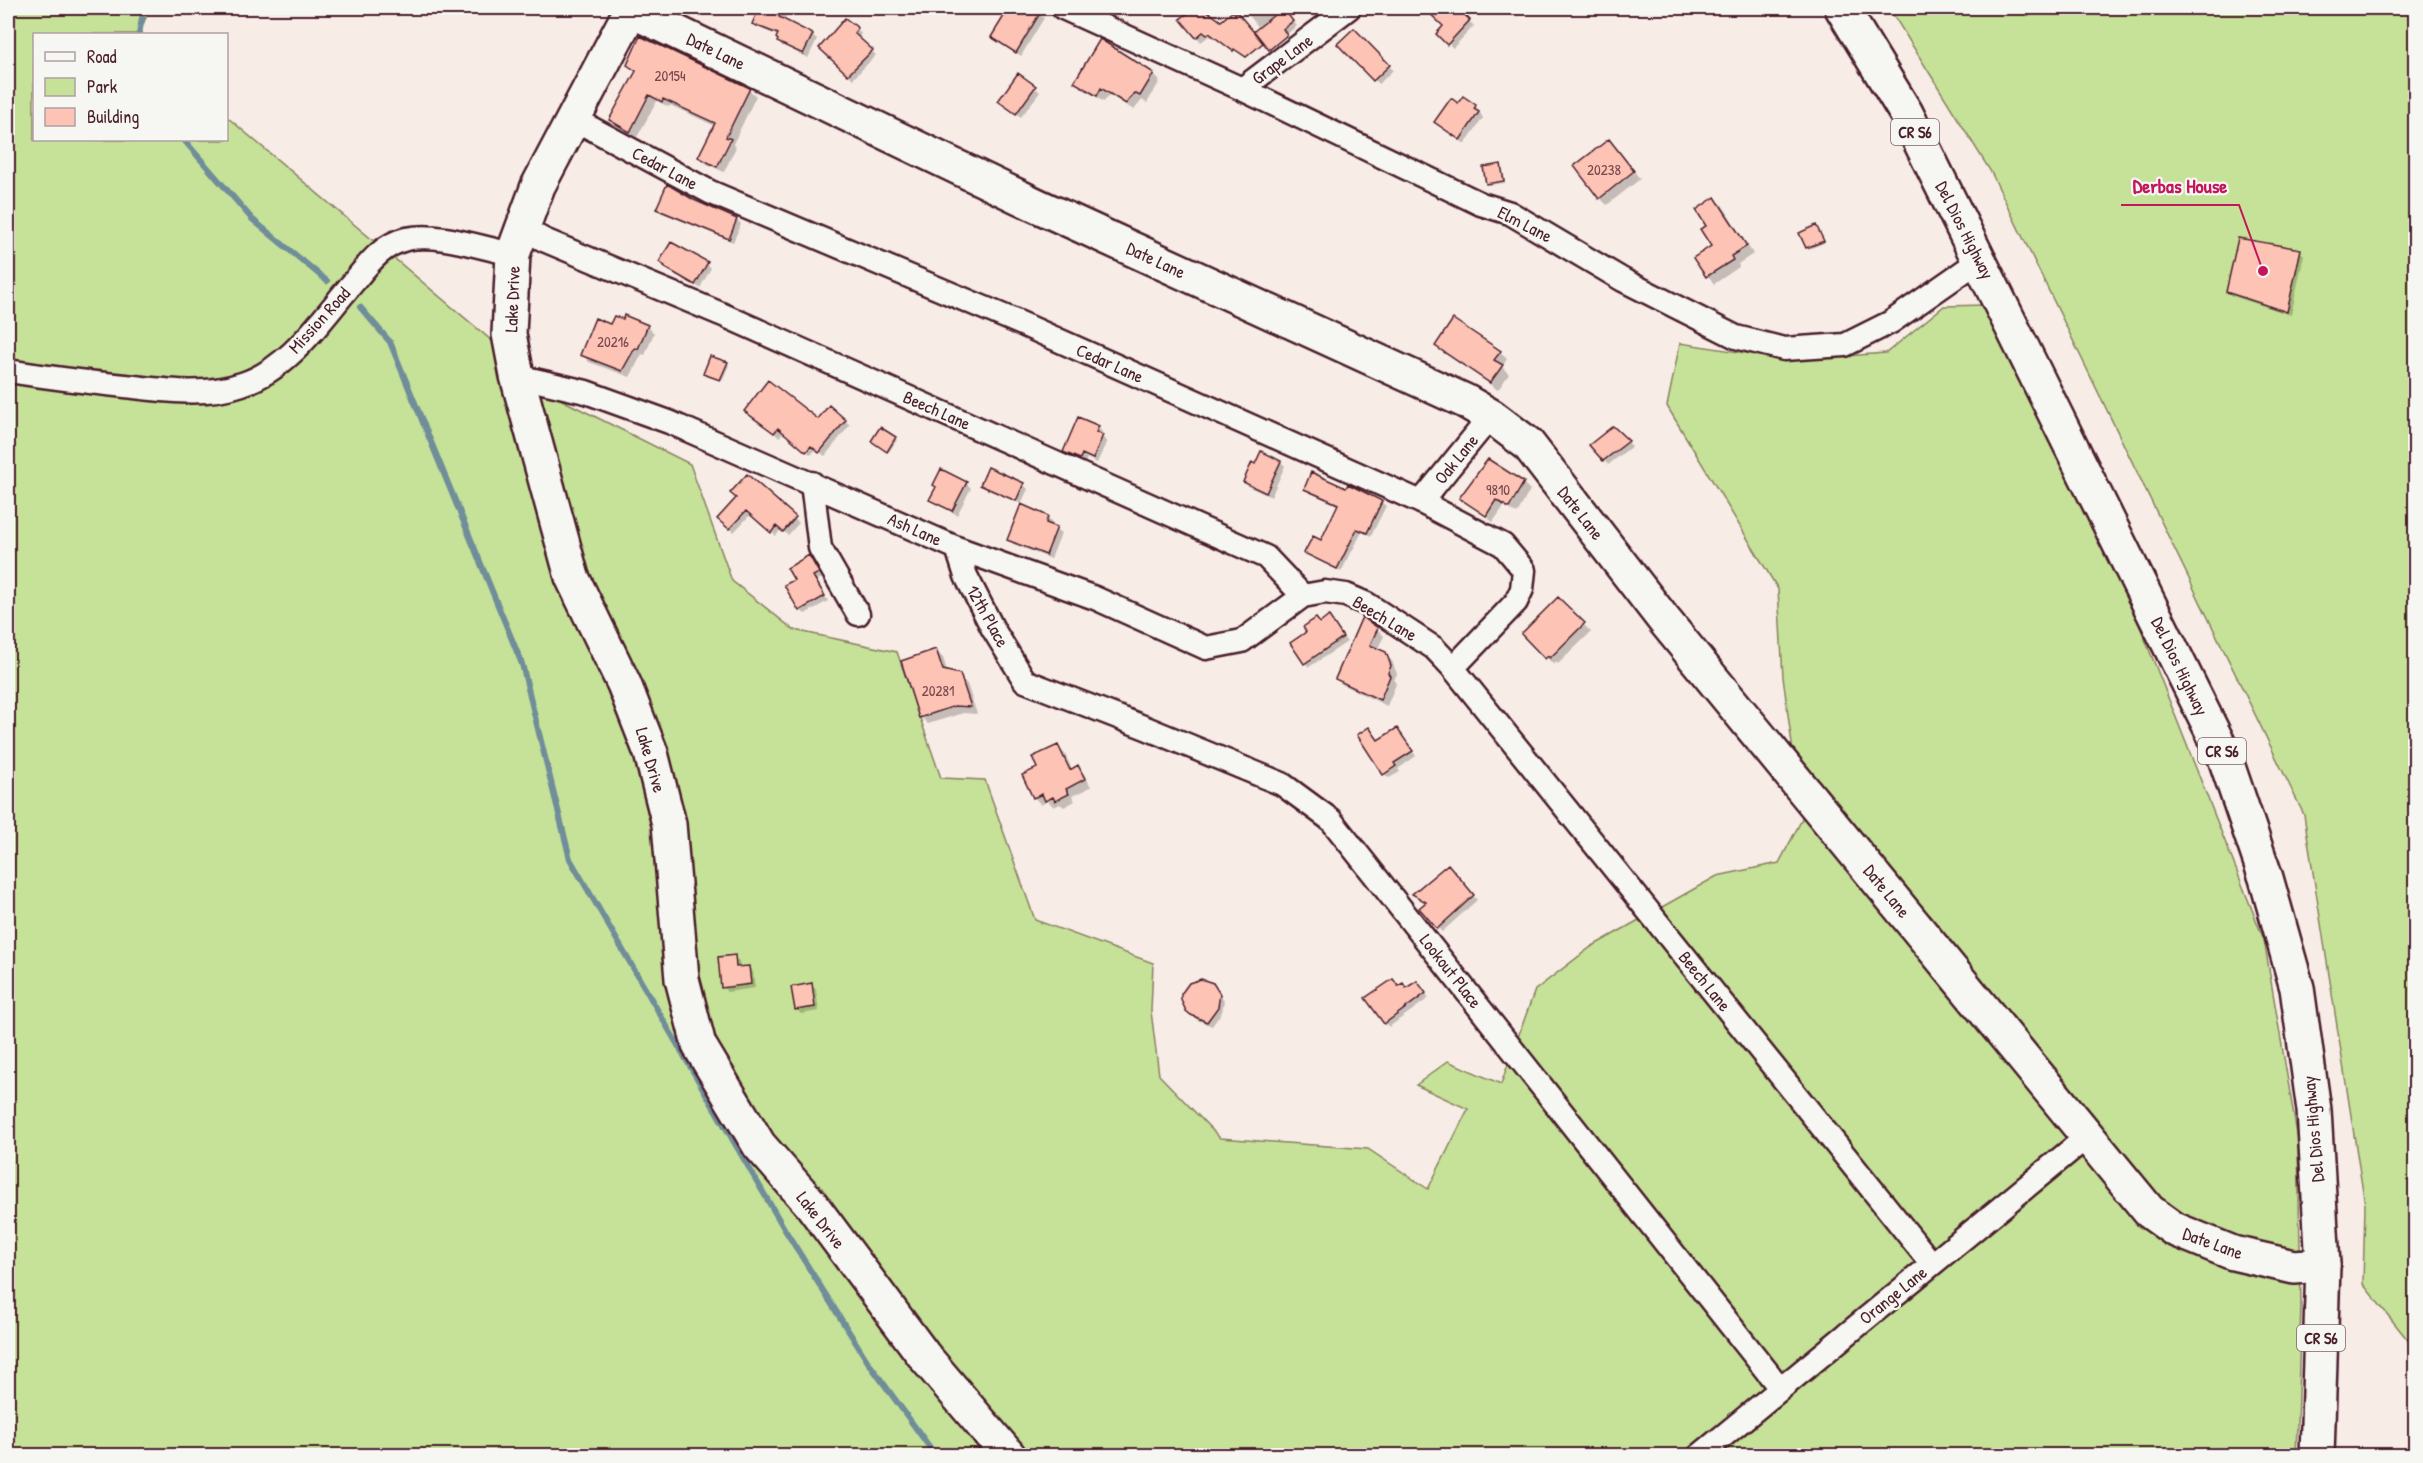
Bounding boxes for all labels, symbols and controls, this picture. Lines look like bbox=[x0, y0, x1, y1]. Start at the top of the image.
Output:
street label: Date Lane bbox=[683, 26, 749, 76]
street label: Grape Lane bbox=[1246, 28, 1318, 90]
legend bbox=[33, 33, 228, 141]
text: Road bbox=[87, 44, 117, 69]
house number: 20154 bbox=[654, 65, 686, 86]
text: Park bbox=[87, 74, 118, 99]
text: Building bbox=[87, 104, 139, 129]
road number: CR S6 bbox=[1891, 119, 1939, 145]
street label: Cedar Lane bbox=[628, 140, 702, 196]
house number: 20238 bbox=[1587, 159, 1621, 180]
callout: Derbas House bbox=[2121, 167, 2239, 205]
text: Derbas House bbox=[2133, 172, 2227, 199]
street label: Del Dios Highway bbox=[1930, 177, 2001, 283]
street label: Elm Lane bbox=[1493, 200, 1557, 248]
street label: Date Lane bbox=[1123, 236, 1189, 284]
street label: Lake Drive bbox=[498, 265, 526, 333]
street label: Mission Road bbox=[282, 281, 356, 359]
house number: 20216 bbox=[597, 331, 629, 352]
street label: Cedar Lane bbox=[1072, 337, 1148, 389]
street label: Beech Lane bbox=[899, 384, 975, 436]
street label: Oak Lane bbox=[1428, 429, 1484, 489]
house number: 9810 bbox=[1486, 479, 1510, 500]
street label: Date Lane bbox=[1552, 481, 1610, 545]
street label: Ash Lane bbox=[884, 506, 946, 552]
street label: 12th Place bbox=[961, 580, 1015, 652]
street label: Beech Lane bbox=[1348, 589, 1422, 647]
street label: Del Dios Highway bbox=[2145, 613, 2215, 720]
house number: 20281 bbox=[922, 680, 954, 701]
street label: Lake Drive bbox=[630, 725, 672, 795]
road number: CR S6 bbox=[2198, 738, 2246, 764]
street label: Date Lane bbox=[1858, 859, 1916, 923]
street label: Lookout Place bbox=[1414, 929, 1488, 1013]
street label: Beech Lane bbox=[1673, 945, 1737, 1017]
street label: Del Dios Highway bbox=[2296, 1074, 2330, 1183]
street label: Lake Drive bbox=[791, 1186, 851, 1254]
street label: Date Lane bbox=[2180, 1221, 2246, 1265]
street label: Orange Lane bbox=[1854, 1260, 1932, 1330]
road number: CR S6 bbox=[2297, 1325, 2345, 1351]

